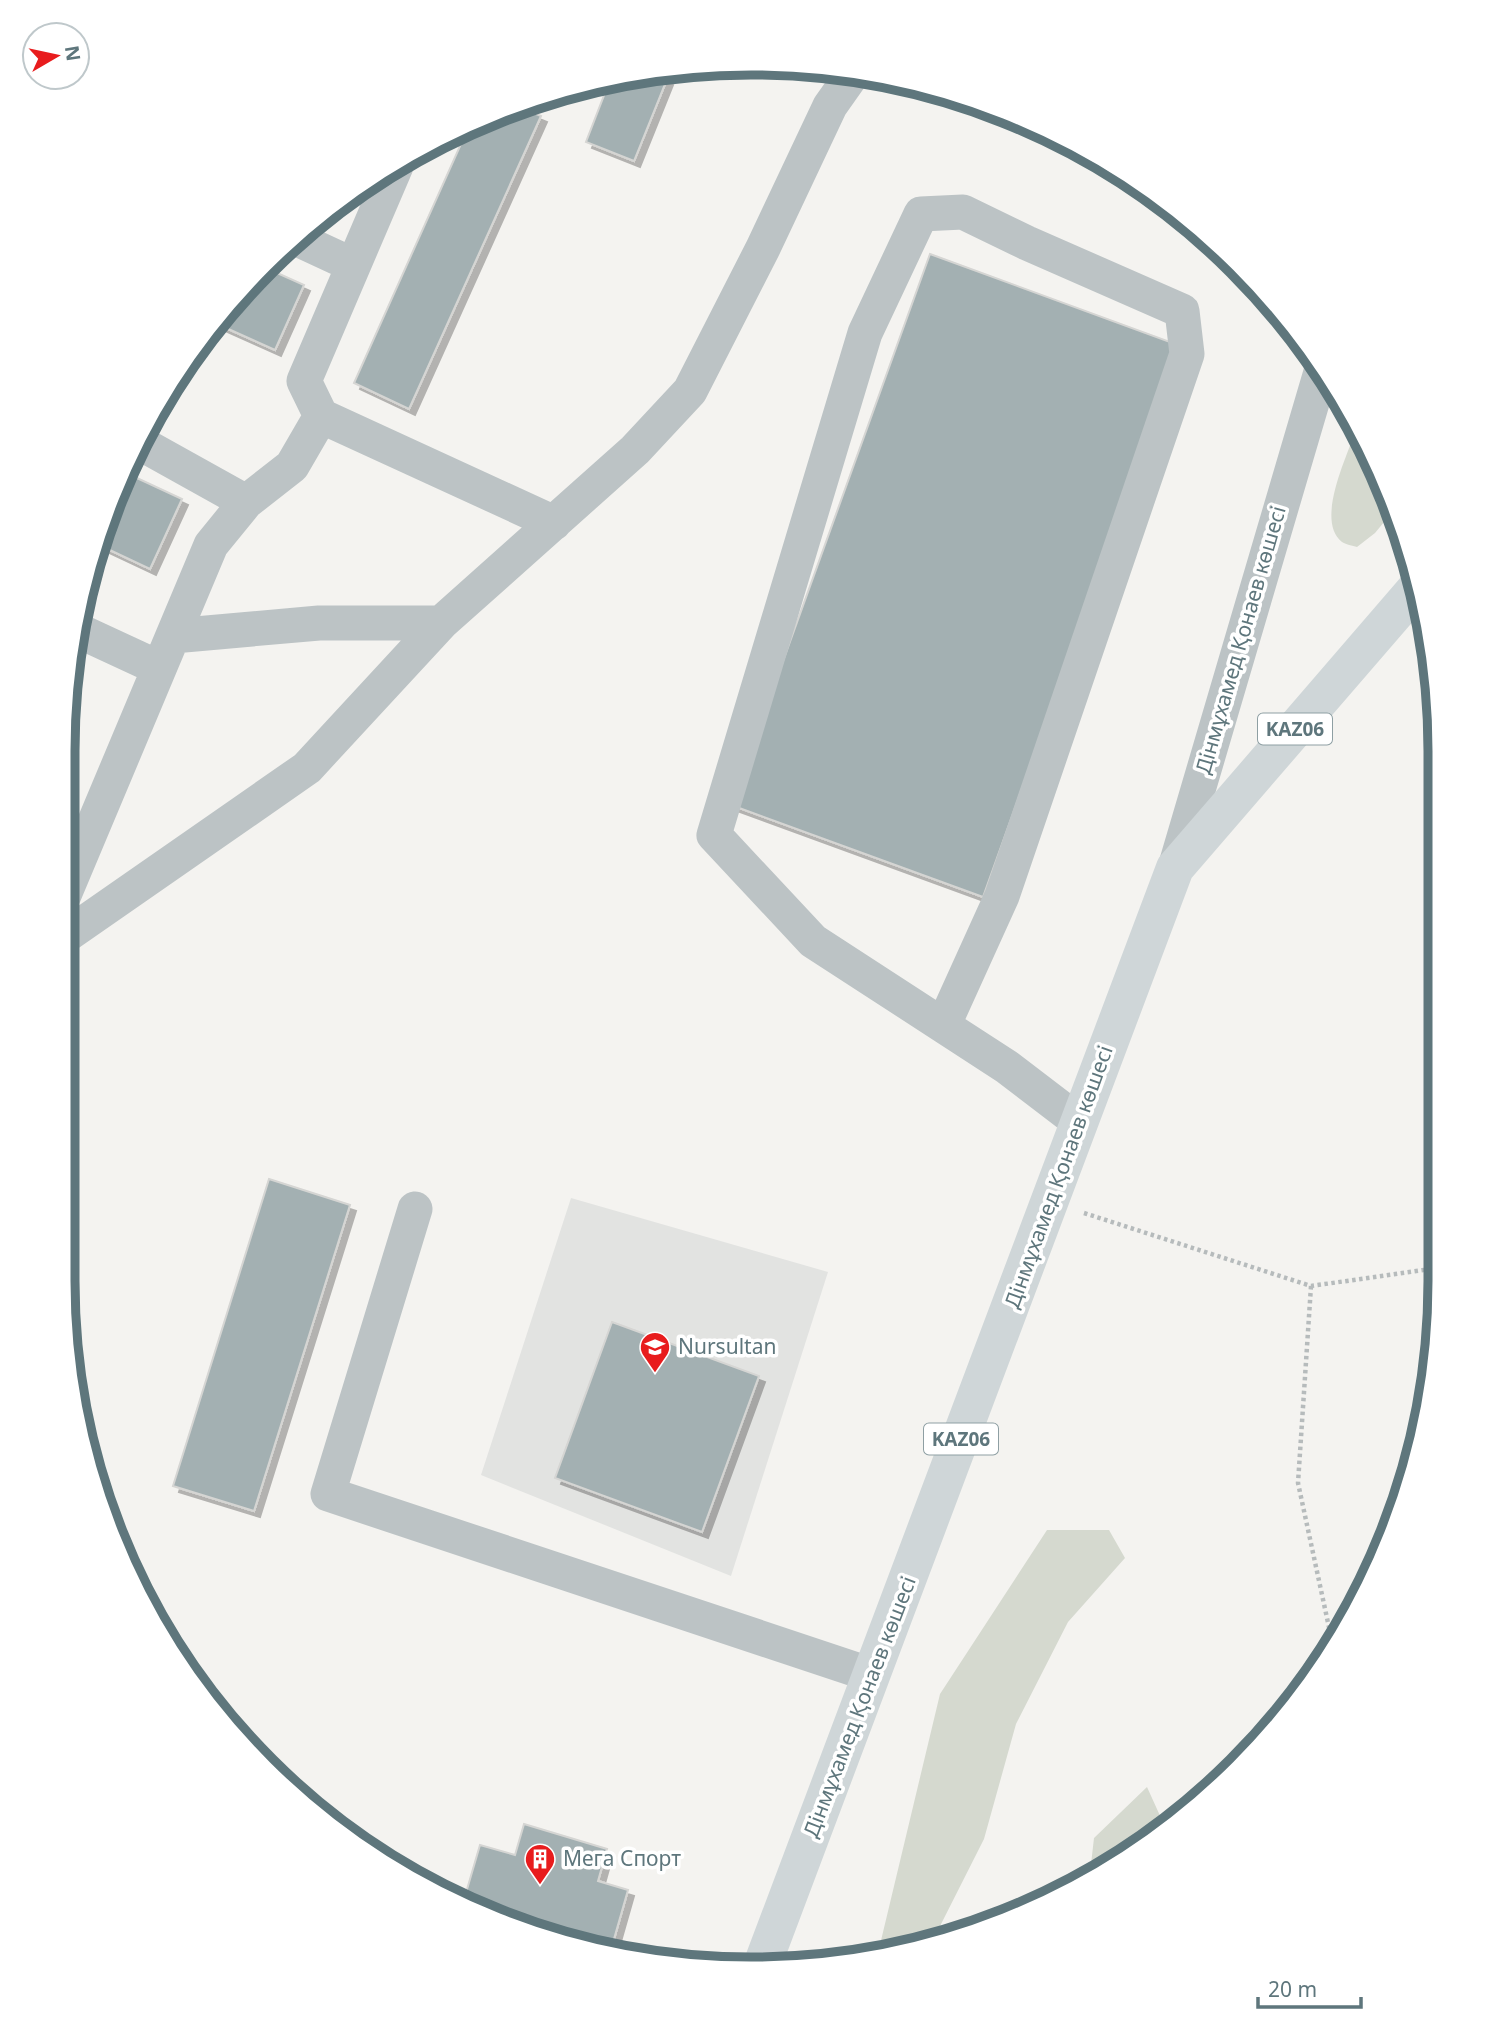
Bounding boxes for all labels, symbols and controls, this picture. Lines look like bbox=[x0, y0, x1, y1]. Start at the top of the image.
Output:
north arrow bbox=[21, 21, 91, 91]
text: N bbox=[59, 44, 87, 63]
street label: Дінмұхамед Қонаев көшесі bbox=[1188, 502, 1292, 777]
road number: KАZ06 bbox=[1258, 714, 1332, 744]
street label: Дінмұхамед Қонаев көшесі bbox=[997, 1041, 1119, 1312]
school or university icon: Nursultan bbox=[638, 1330, 672, 1374]
place label: Nursultan bbox=[678, 1332, 776, 1360]
road number: KАZ06 bbox=[924, 1424, 998, 1455]
street label: Дінмұхамед Қонаев көшесі bbox=[796, 1572, 922, 1841]
building icon: Мега Спорт bbox=[523, 1842, 557, 1886]
place label: Мега Спорт bbox=[563, 1844, 681, 1872]
scale bar bbox=[1258, 1966, 1361, 2010]
text: 20 m bbox=[1268, 1975, 1317, 2003]

